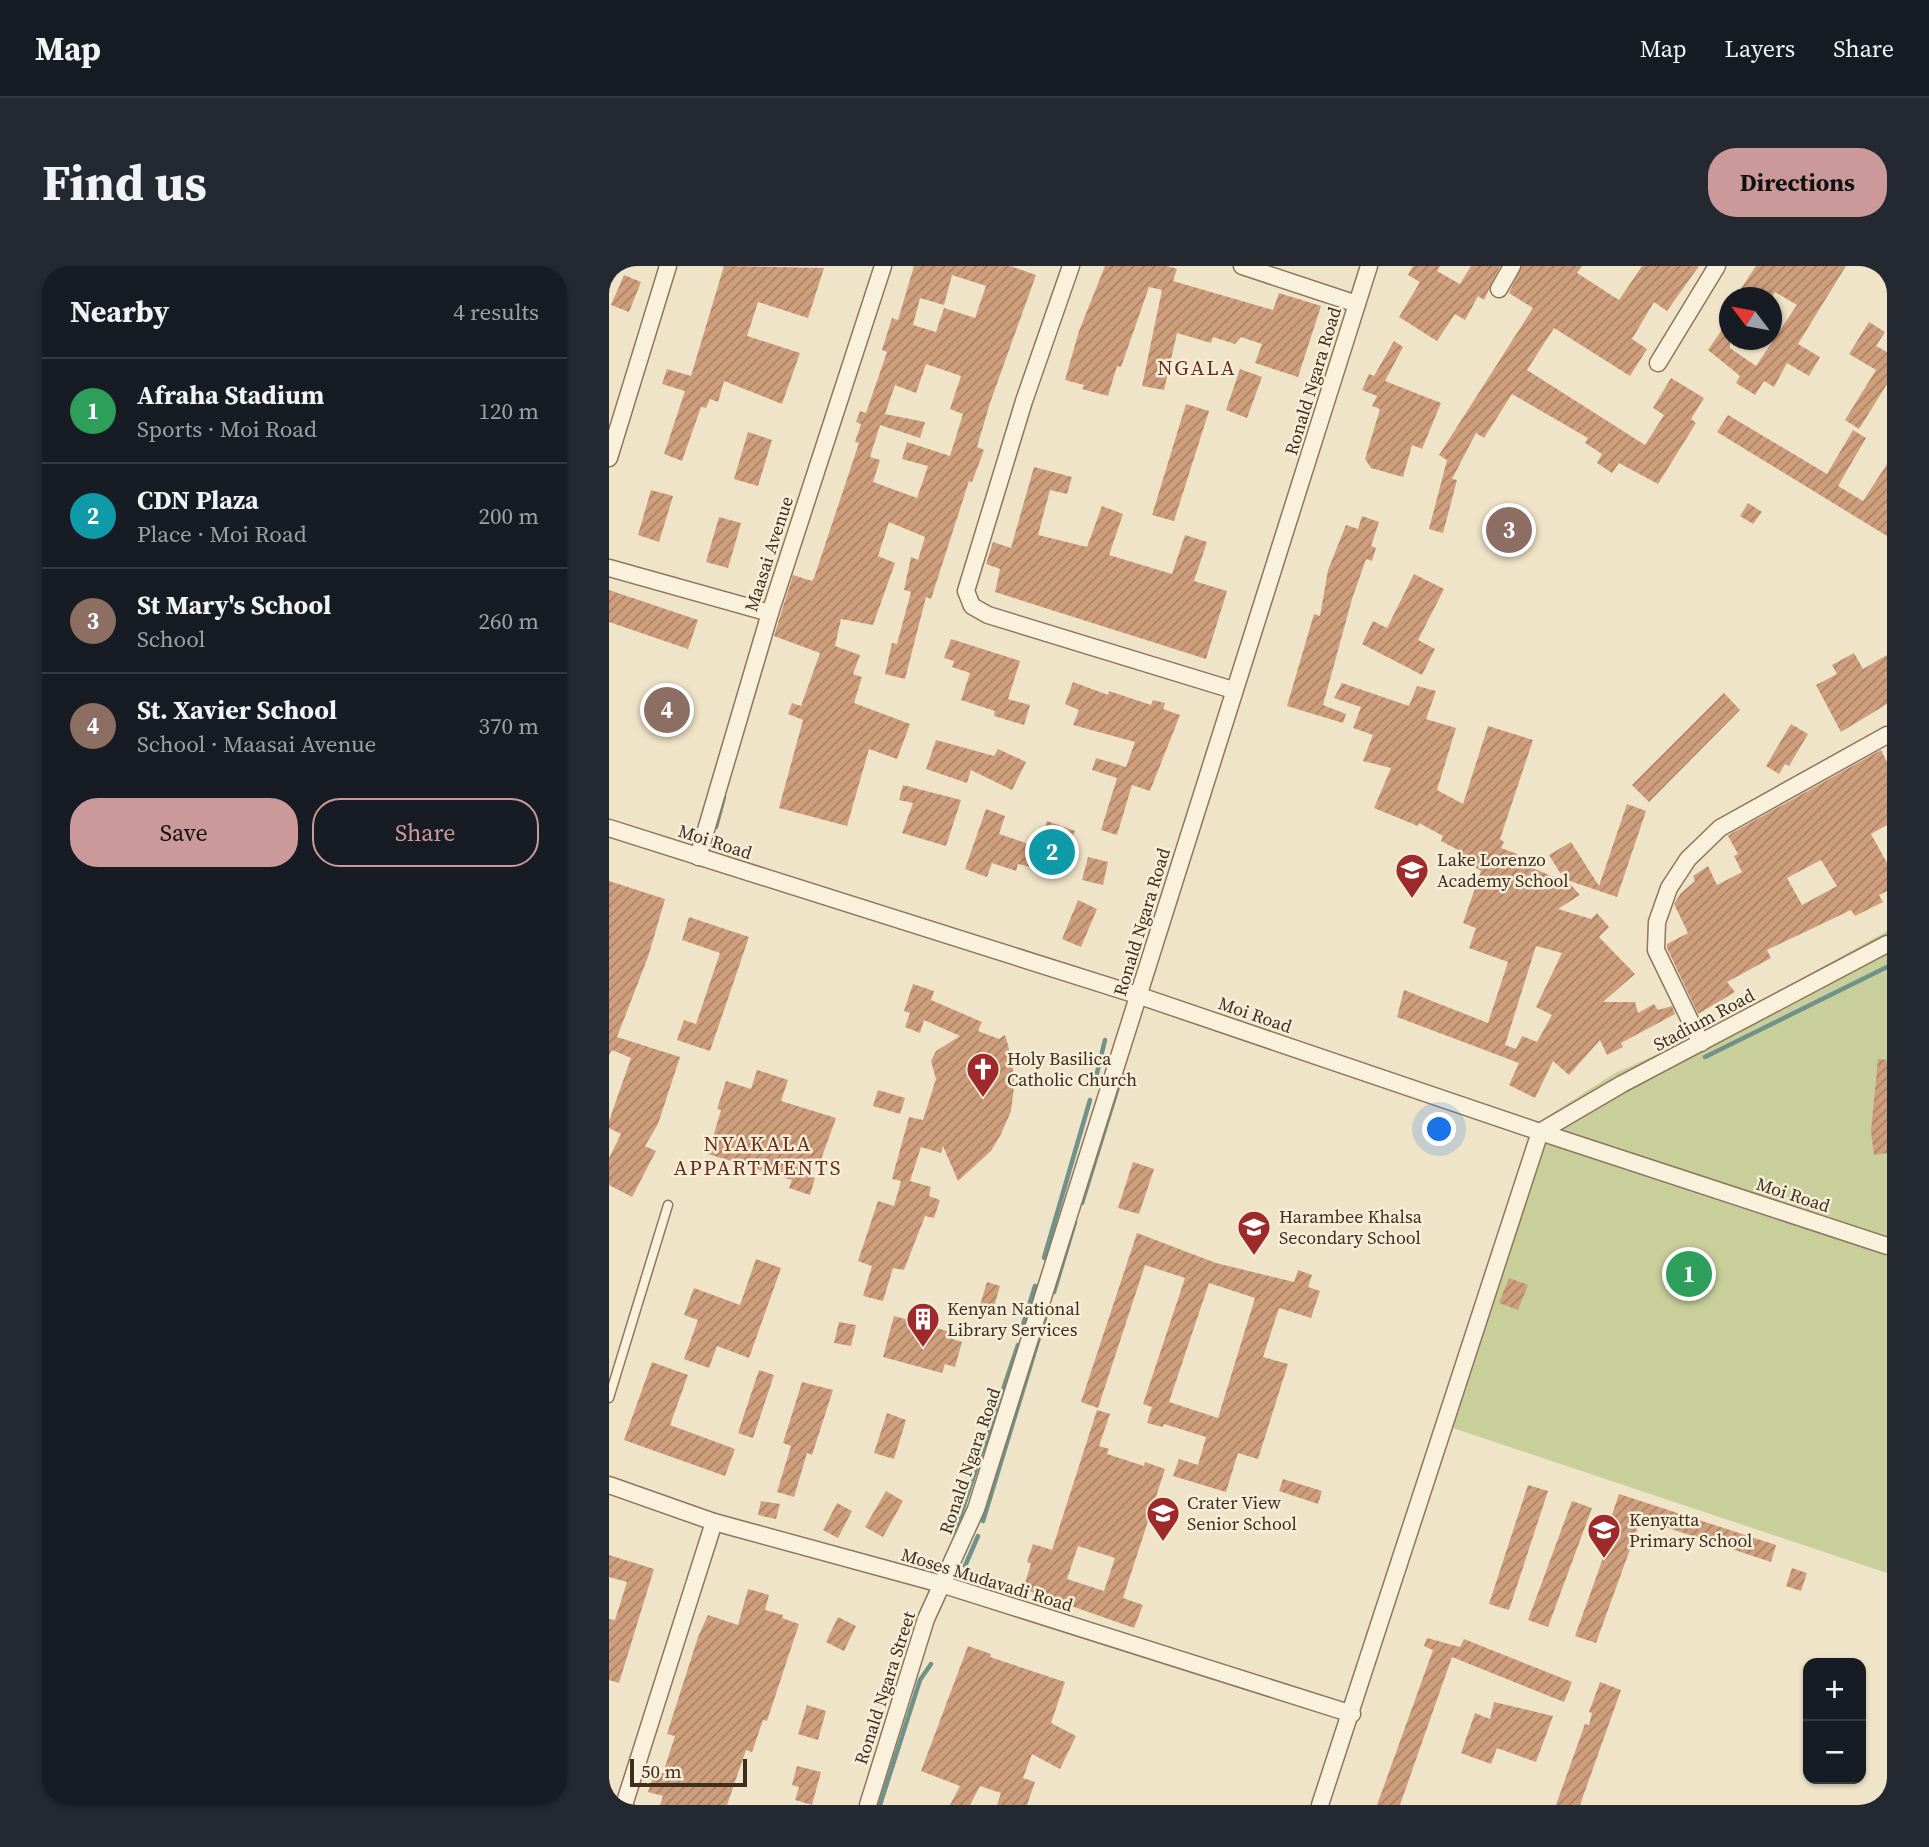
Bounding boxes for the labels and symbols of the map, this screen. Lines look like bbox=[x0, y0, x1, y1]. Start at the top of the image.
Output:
north arrow bbox=[1719, 287, 1782, 350]
street label: Ronald Ngara Road bbox=[1278, 304, 1347, 458]
district label: NGALA bbox=[1157, 353, 1237, 382]
street label: Maasai Avenue bbox=[738, 493, 799, 615]
pin: 3 bbox=[1486, 504, 1532, 556]
pin: 4 bbox=[644, 684, 690, 736]
street label: Moi Road bbox=[675, 818, 755, 865]
pin: 2 bbox=[1029, 826, 1075, 878]
street label: Ronald Ngara Road bbox=[1107, 845, 1176, 999]
place label: Lake Lorenzo Academy School bbox=[1437, 847, 1569, 893]
school or university icon: Lake Lorenzo Academy School bbox=[1393, 851, 1431, 900]
street label: Stadium Road bbox=[1649, 982, 1759, 1057]
street label: Moi Road bbox=[1215, 990, 1295, 1039]
place label: Holy Basilica Catholic Church bbox=[1007, 1046, 1137, 1092]
church icon: Holy Basilica Catholic Church bbox=[964, 1050, 1002, 1099]
your location bbox=[1422, 1112, 1456, 1146]
district label: NYAKALA APPARTMENTS bbox=[674, 1129, 842, 1182]
street label: Moi Road bbox=[1753, 1171, 1833, 1218]
place label: Harambee Khalsa Secondary School bbox=[1279, 1204, 1423, 1250]
school or university icon: Harambee Khalsa Secondary School bbox=[1235, 1208, 1273, 1257]
pin: 1 bbox=[1666, 1248, 1712, 1300]
place label: Kenyan National Library Services bbox=[947, 1296, 1080, 1342]
building icon: Kenyan National Library Services bbox=[904, 1300, 942, 1349]
street label: Ronald Ngara Road bbox=[933, 1384, 1006, 1538]
place label: Crater View Senior School bbox=[1187, 1490, 1297, 1536]
school or university icon: Crater View Senior School bbox=[1144, 1494, 1182, 1543]
place label: Kenyatta Primary School bbox=[1629, 1507, 1752, 1553]
school or university icon: Kenyatta Primary School bbox=[1585, 1511, 1623, 1560]
street label: Moses Mudavadi Road bbox=[898, 1542, 1076, 1618]
street label: Ronald Ngara Street bbox=[848, 1608, 921, 1768]
scale bar bbox=[630, 1756, 747, 1788]

